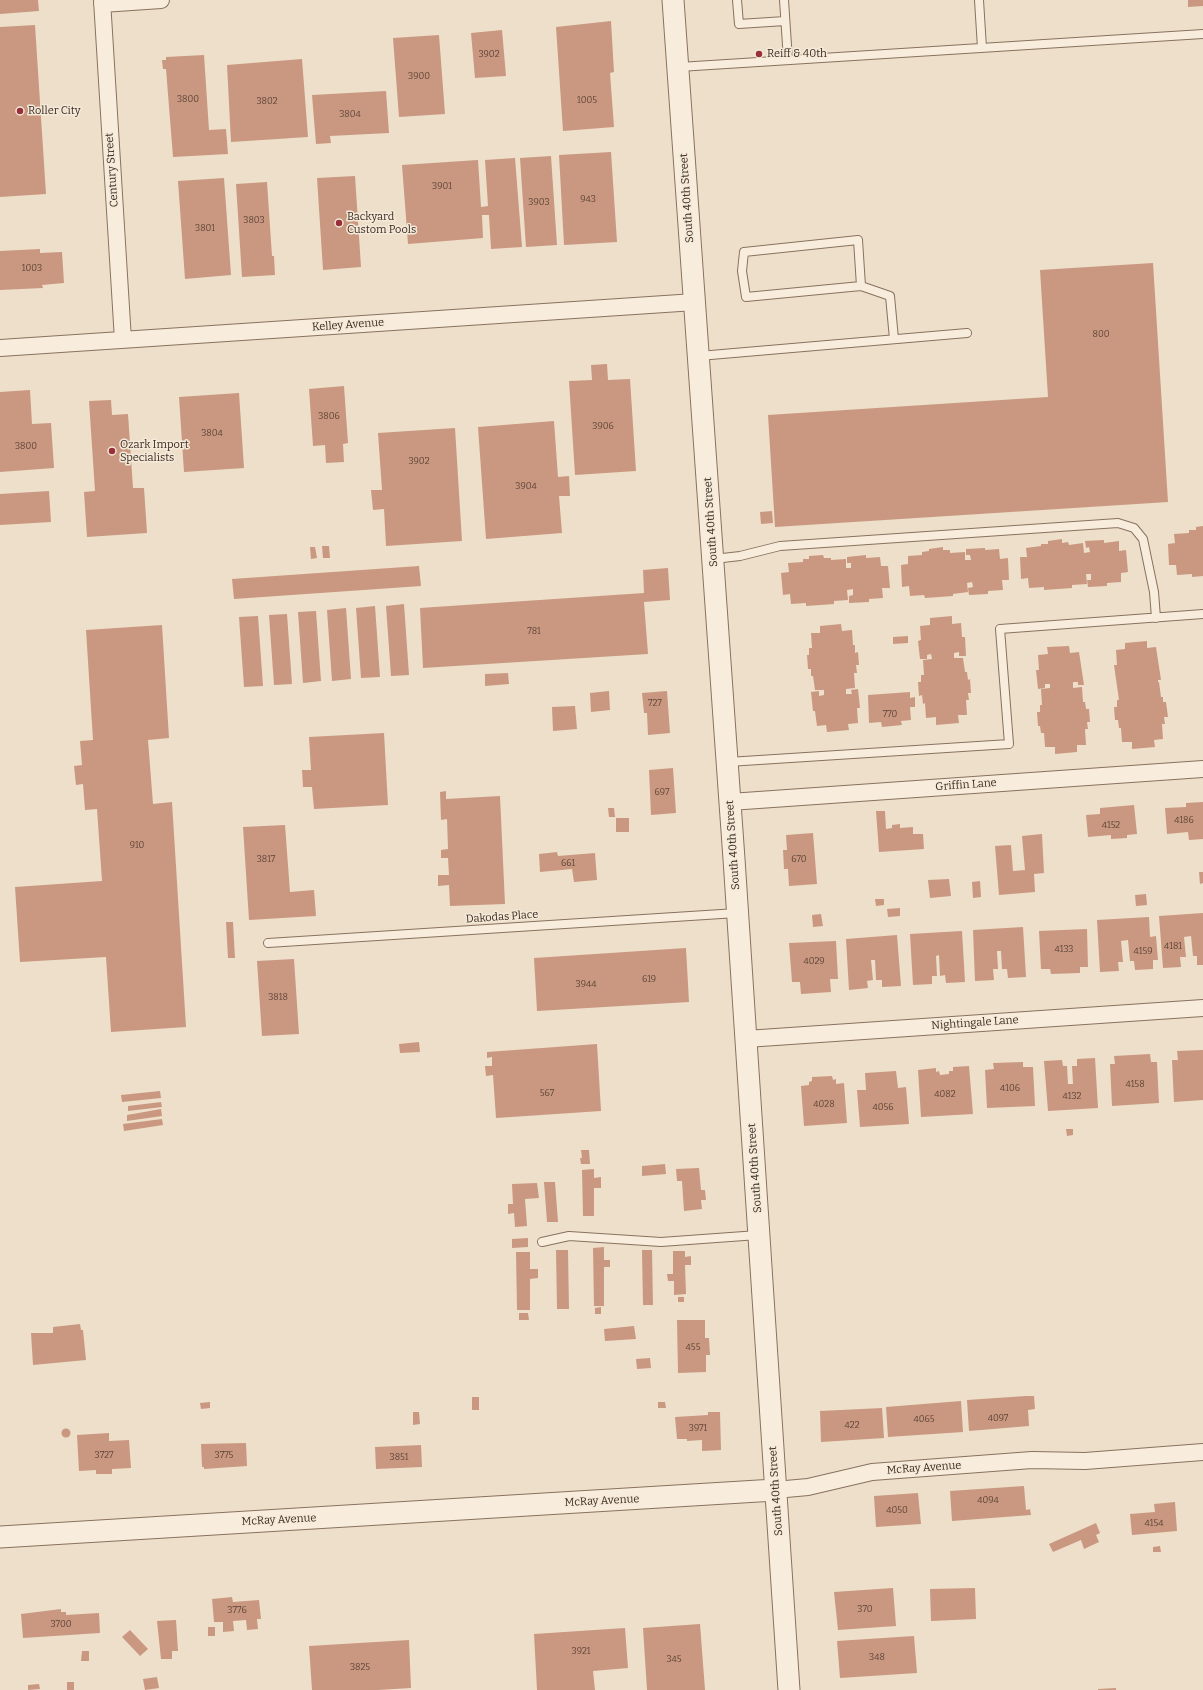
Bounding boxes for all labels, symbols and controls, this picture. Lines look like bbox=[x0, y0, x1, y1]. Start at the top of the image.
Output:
place label: Reiff & 40th bbox=[767, 47, 827, 61]
house number: 3902 bbox=[478, 49, 500, 59]
marker: Reiff & 40th bbox=[754, 49, 764, 59]
house number: 3900 bbox=[408, 71, 430, 81]
house number: 3800 bbox=[177, 94, 199, 104]
house number: 1005 bbox=[577, 95, 597, 105]
house number: 3802 bbox=[256, 96, 278, 106]
place label: Roller City bbox=[28, 104, 80, 118]
marker: Roller City bbox=[15, 106, 25, 116]
house number: 3804 bbox=[339, 109, 361, 119]
street label: Century Street bbox=[103, 132, 121, 208]
street label: South 40th Street bbox=[677, 153, 697, 243]
house number: 3901 bbox=[432, 181, 452, 191]
house number: 943 bbox=[580, 194, 596, 204]
house number: 3903 bbox=[528, 197, 550, 207]
place label: Backyard Custom Pools bbox=[347, 210, 416, 236]
house number: 3803 bbox=[243, 215, 265, 225]
marker: Backyard Custom Pools bbox=[334, 218, 344, 228]
house number: 3801 bbox=[195, 223, 215, 233]
house number: 1003 bbox=[22, 263, 42, 273]
street label: Kelley Avenue bbox=[312, 316, 384, 334]
house number: 800 bbox=[1093, 329, 1109, 339]
house number: 3806 bbox=[318, 411, 340, 421]
house number: 3906 bbox=[592, 421, 614, 431]
house number: 3804 bbox=[201, 428, 223, 438]
place label: Ozark Import Specialists bbox=[120, 438, 189, 464]
house number: 3800 bbox=[15, 441, 37, 451]
marker: Ozark Import Specialists bbox=[107, 446, 117, 456]
house number: 3902 bbox=[408, 456, 430, 466]
street label: South 40th Street bbox=[701, 477, 721, 567]
house number: 3904 bbox=[515, 481, 537, 491]
house number: 781 bbox=[527, 626, 541, 636]
house number: 727 bbox=[648, 698, 662, 708]
house number: 770 bbox=[883, 709, 897, 719]
street label: Griffin Lane bbox=[935, 776, 997, 794]
house number: 697 bbox=[655, 787, 669, 797]
street label: South 40th Street bbox=[723, 800, 743, 890]
house number: 4186 bbox=[1174, 815, 1194, 825]
house number: 4152 bbox=[1102, 820, 1120, 830]
house number: 910 bbox=[130, 840, 144, 850]
house number: 3817 bbox=[257, 854, 275, 864]
house number: 670 bbox=[791, 854, 807, 864]
house number: 661 bbox=[561, 858, 575, 868]
street label: Dakodas Place bbox=[465, 908, 539, 926]
house number: 4181 bbox=[1164, 941, 1182, 951]
house number: 4133 bbox=[1054, 944, 1074, 954]
house number: 4159 bbox=[1134, 946, 1152, 956]
house number: 4029 bbox=[803, 956, 825, 966]
house number: 619 bbox=[642, 974, 656, 984]
house number: 3944 bbox=[576, 979, 596, 989]
house number: 3818 bbox=[268, 992, 288, 1002]
street label: Nightingale Lane bbox=[931, 1013, 1019, 1033]
house number: 4158 bbox=[1125, 1079, 1145, 1089]
house number: 4106 bbox=[1000, 1083, 1020, 1093]
house number: 567 bbox=[540, 1088, 554, 1098]
house number: 4082 bbox=[934, 1089, 956, 1099]
house number: 4132 bbox=[1063, 1091, 1081, 1101]
house number: 4028 bbox=[813, 1099, 835, 1109]
house number: 4056 bbox=[872, 1102, 894, 1112]
street label: South 40th Street bbox=[745, 1123, 765, 1213]
house number: 455 bbox=[686, 1342, 700, 1352]
house number: 4097 bbox=[988, 1413, 1008, 1423]
house number: 4065 bbox=[914, 1414, 934, 1424]
house number: 422 bbox=[844, 1420, 860, 1430]
house number: 3971 bbox=[689, 1423, 707, 1433]
street label: South 40th Street bbox=[766, 1446, 786, 1536]
house number: 3727 bbox=[95, 1450, 113, 1460]
house number: 3775 bbox=[215, 1450, 233, 1460]
house number: 3851 bbox=[390, 1452, 408, 1462]
street label: McRay Avenue bbox=[886, 1459, 962, 1477]
street label: McRay Avenue bbox=[564, 1492, 640, 1510]
house number: 4094 bbox=[977, 1495, 999, 1505]
house number: 4050 bbox=[886, 1505, 908, 1515]
street label: McRay Avenue bbox=[241, 1511, 317, 1529]
house number: 4154 bbox=[1145, 1518, 1163, 1528]
house number: 370 bbox=[857, 1604, 873, 1614]
house number: 3776 bbox=[227, 1605, 247, 1615]
house number: 3700 bbox=[50, 1619, 72, 1629]
house number: 3921 bbox=[572, 1646, 590, 1656]
house number: 348 bbox=[869, 1652, 885, 1662]
house number: 345 bbox=[666, 1654, 682, 1664]
house number: 3825 bbox=[350, 1662, 370, 1672]

